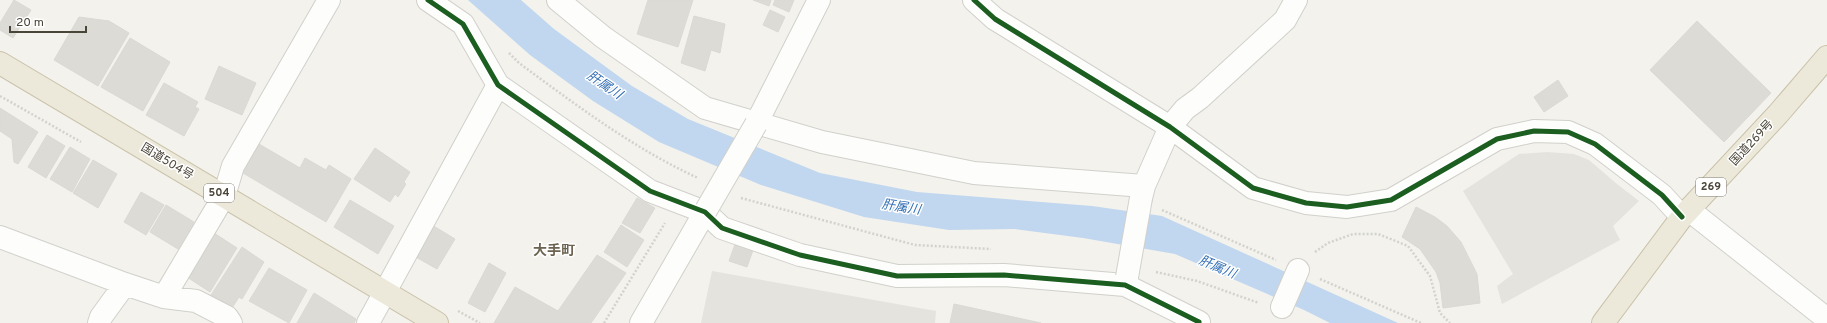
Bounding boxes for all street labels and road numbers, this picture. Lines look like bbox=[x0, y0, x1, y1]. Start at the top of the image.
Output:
street label: 国道269号 bbox=[1727, 117, 1777, 169]
street label: 国道504号 bbox=[138, 140, 196, 184]
road number: 269 bbox=[1696, 178, 1726, 196]
road number: 504 bbox=[204, 184, 234, 202]

